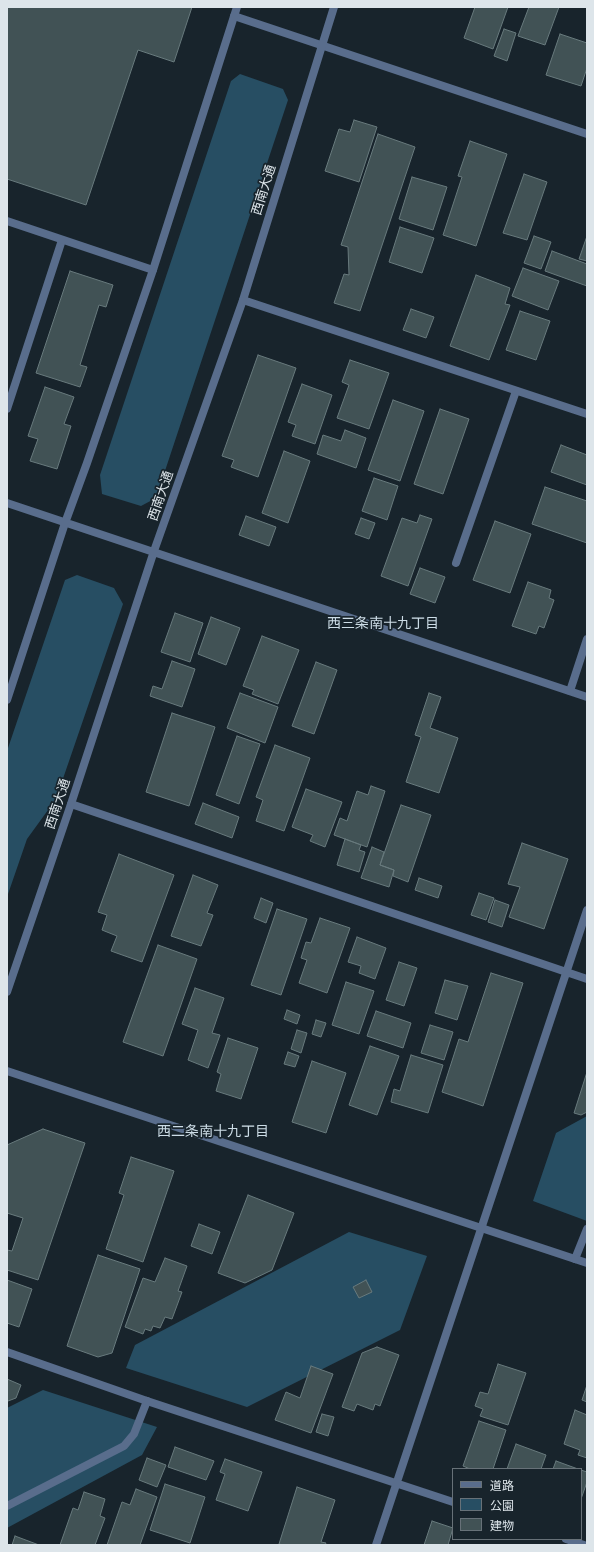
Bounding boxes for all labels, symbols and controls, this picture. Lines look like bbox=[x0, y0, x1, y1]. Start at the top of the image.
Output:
street label: 西南大通 bbox=[249, 163, 279, 217]
street label: 西南大通 bbox=[145, 469, 177, 523]
district label: 西三条南十九丁目 bbox=[327, 616, 439, 632]
street label: 西南大通 bbox=[43, 777, 73, 831]
district label: 西二条南十九丁目 bbox=[157, 1124, 269, 1140]
legend bbox=[452, 1468, 582, 1540]
text: 道路 bbox=[490, 1479, 514, 1493]
text: 公園 bbox=[490, 1499, 514, 1513]
text: 建物 bbox=[490, 1519, 514, 1533]

